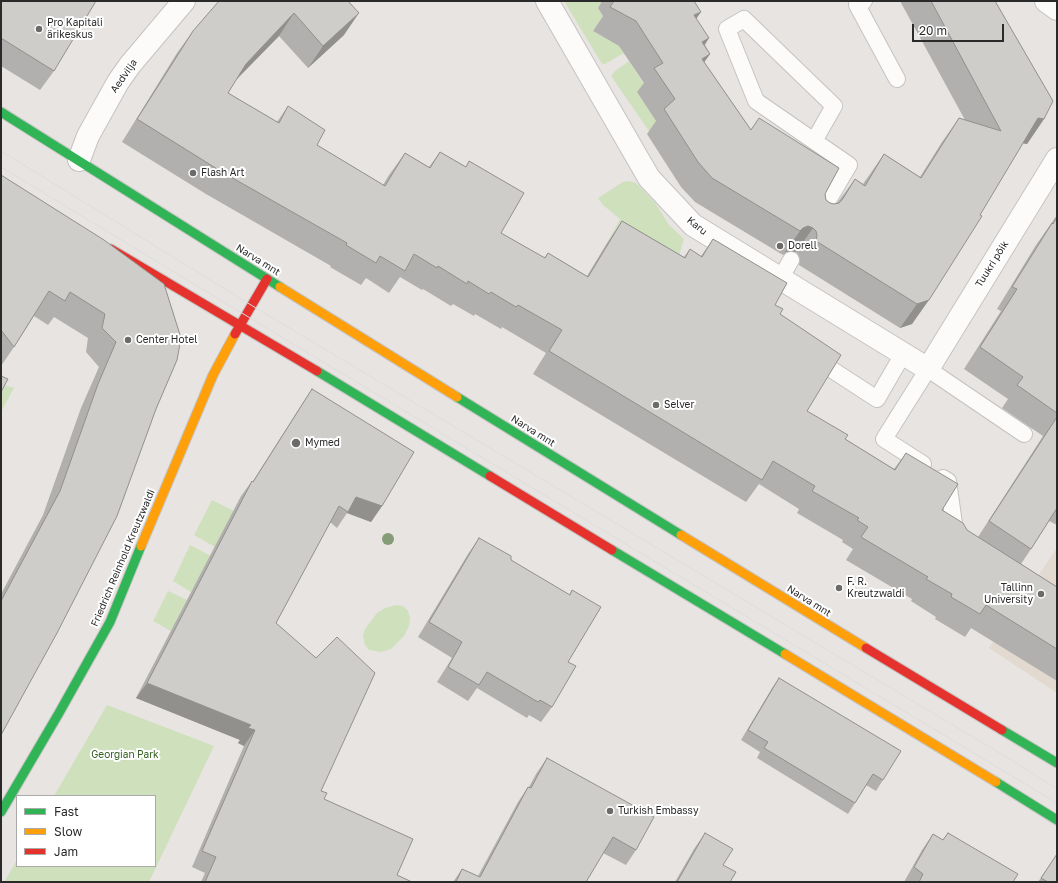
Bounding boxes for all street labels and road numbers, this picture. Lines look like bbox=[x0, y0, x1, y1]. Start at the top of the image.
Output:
street label: Aedvilja bbox=[108, 57, 140, 95]
street label: Karu bbox=[684, 214, 710, 238]
street label: Tuukri põik bbox=[973, 239, 1011, 289]
street label: Narva mnt bbox=[234, 242, 282, 278]
street label: Narva mnt bbox=[509, 413, 557, 449]
street label: Friedrich Reinhold Kreutzwaldi bbox=[89, 488, 157, 628]
street label: Narva mnt bbox=[785, 583, 833, 619]

